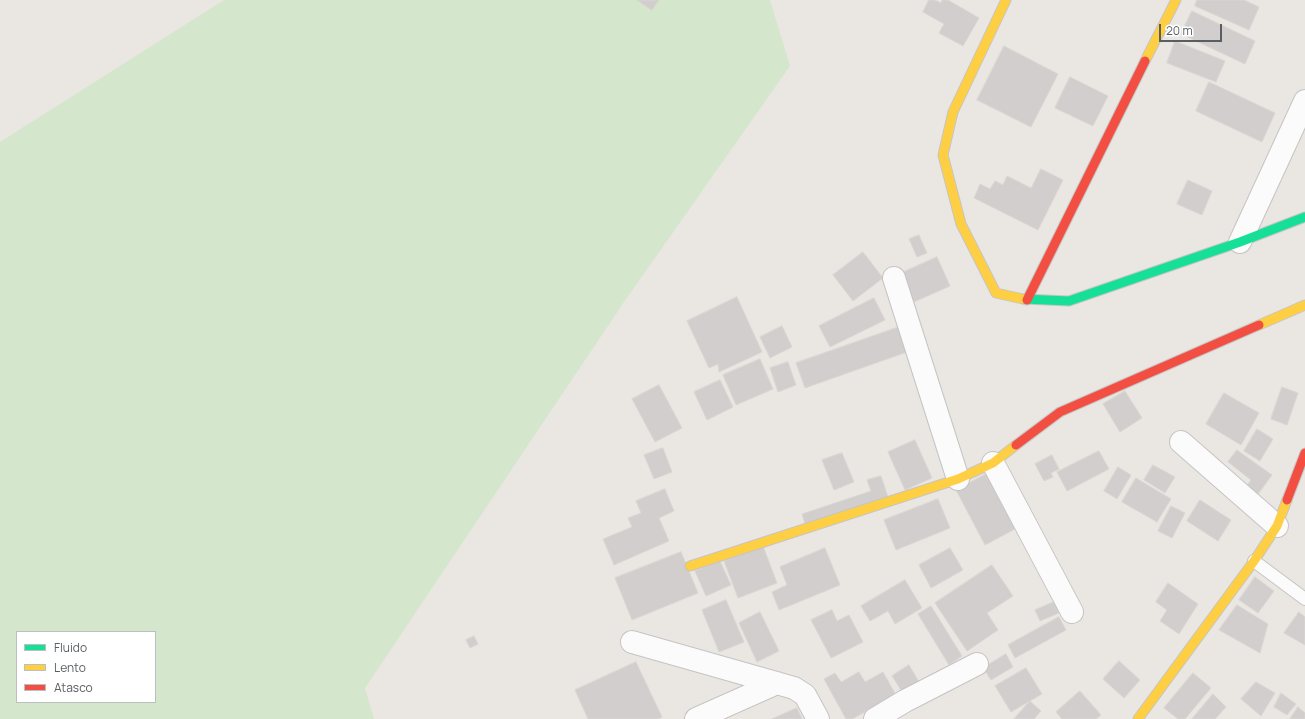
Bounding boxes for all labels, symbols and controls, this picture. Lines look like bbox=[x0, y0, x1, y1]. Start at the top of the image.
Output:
scale bar bbox=[1161, 16, 1224, 42]
text: 20 m bbox=[1166, 22, 1193, 39]
legend bbox=[16, 631, 156, 703]
text: Fluido bbox=[54, 639, 87, 656]
text: Lento bbox=[54, 659, 86, 676]
text: Atasco bbox=[54, 679, 93, 696]

